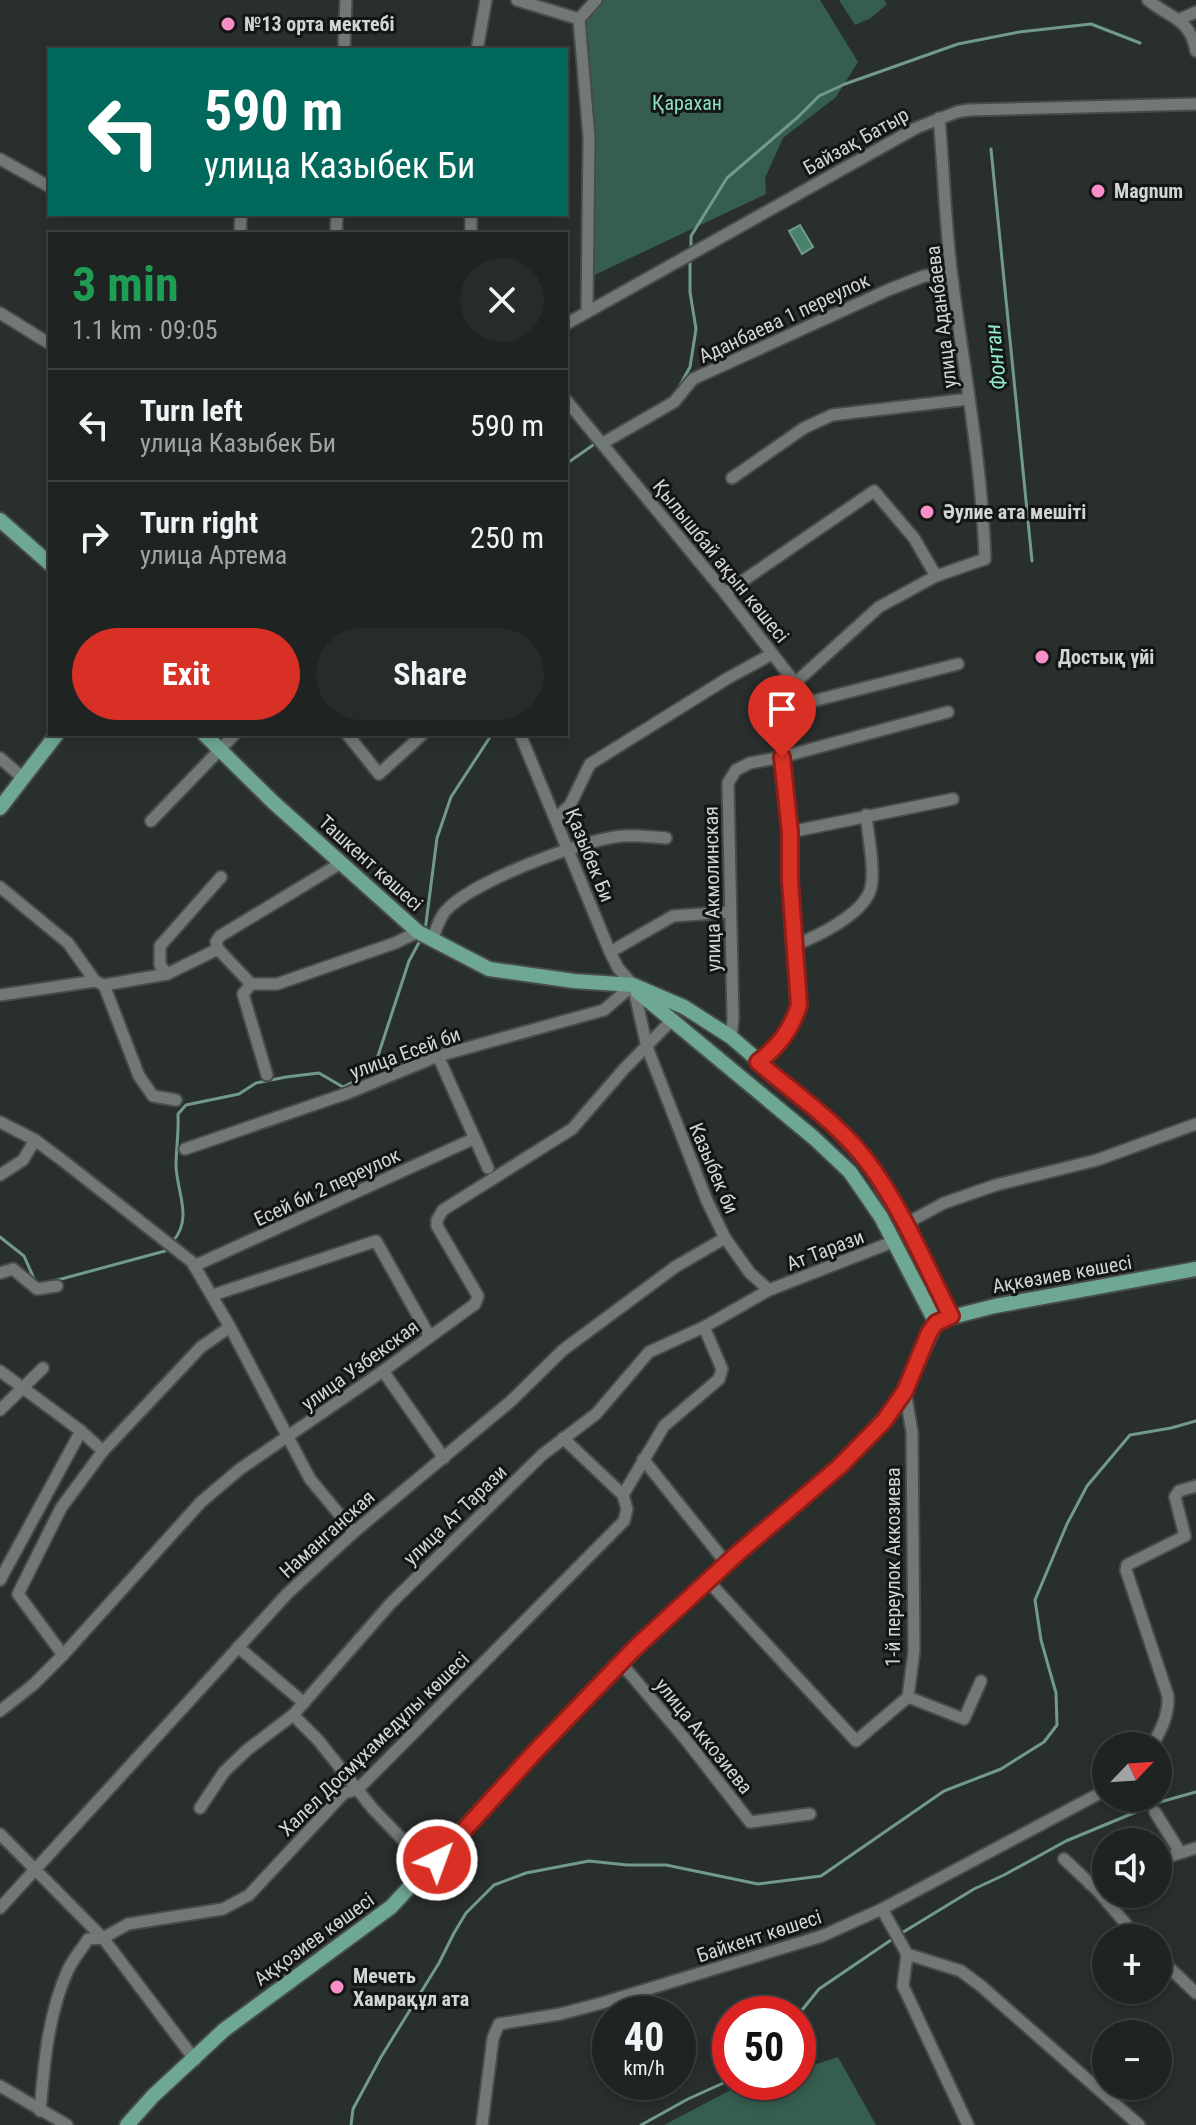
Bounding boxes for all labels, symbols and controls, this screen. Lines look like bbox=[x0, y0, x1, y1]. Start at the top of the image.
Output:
place label: №13 орта мектебі bbox=[244, 12, 395, 36]
marker: №13 орта мектебі bbox=[219, 15, 237, 33]
text: 590 m bbox=[204, 78, 343, 144]
icon: left bbox=[72, 80, 176, 184]
park label: Қарахан bbox=[652, 91, 722, 115]
street label: Байзақ Батыр bbox=[799, 102, 913, 180]
text: улица Казыбек Би bbox=[204, 145, 475, 187]
place label: Magnum bbox=[1114, 179, 1183, 203]
marker: Magnum bbox=[1089, 182, 1107, 200]
street label: улица Аданбаева bbox=[920, 244, 962, 390]
text: 3 min bbox=[72, 256, 179, 313]
button: close bbox=[460, 258, 544, 342]
street label: Аданбаева 1 переулок bbox=[695, 268, 874, 368]
text: 1.1 km · 09:05 bbox=[72, 315, 217, 345]
water label: Фонтан bbox=[980, 323, 1011, 391]
text: Turn left bbox=[140, 393, 243, 428]
icon: left bbox=[72, 403, 116, 447]
text: 590 m bbox=[470, 408, 544, 443]
text: улица Казыбек Би bbox=[140, 428, 336, 458]
street label: Қылышбай ақын көшесі bbox=[648, 475, 794, 647]
place label: Әулие ата мешіті bbox=[943, 500, 1086, 524]
marker: Әулие ата мешіті bbox=[918, 503, 936, 521]
text: Turn right bbox=[140, 505, 258, 540]
icon: right bbox=[72, 515, 116, 559]
text: 250 m bbox=[470, 520, 544, 555]
text: улица Артема bbox=[140, 540, 287, 570]
button: Exit bbox=[72, 628, 300, 720]
button: Share bbox=[316, 628, 544, 720]
place label: Достық үйі bbox=[1058, 645, 1154, 669]
marker: Достық үйі bbox=[1033, 648, 1051, 666]
pin bbox=[748, 675, 816, 757]
icon: arrive bbox=[760, 687, 804, 731]
street label: Қазыбек Би bbox=[560, 805, 620, 905]
street label: улица Акмолинская bbox=[699, 806, 725, 972]
street label: Ташкент көшесі bbox=[314, 810, 428, 916]
street label: улица Есей би bbox=[346, 1022, 464, 1084]
street label: Казыбек би bbox=[684, 1119, 744, 1217]
street label: Есей би 2 переулок bbox=[250, 1142, 404, 1231]
street label: Ат Тарази bbox=[783, 1224, 867, 1276]
street label: Ақкөзиев көшесі bbox=[990, 1250, 1134, 1298]
street label: улица Узбекская bbox=[297, 1314, 423, 1416]
street label: улица Ат Тарази bbox=[398, 1460, 512, 1570]
street label: 1-й переулок Аккозиева bbox=[881, 1467, 905, 1667]
street label: Наманганская bbox=[274, 1485, 380, 1583]
street label: Халел Досмұхамедұлы көшесі bbox=[274, 1647, 474, 1841]
street label: улица Аккозиева bbox=[650, 1673, 758, 1799]
north arrow bbox=[1092, 1732, 1172, 1812]
map controls bbox=[1092, 1732, 1172, 2100]
position arrow bbox=[395, 1818, 479, 1902]
button: sound bbox=[1092, 1828, 1172, 1908]
street label: Аққозиев көшесі bbox=[249, 1887, 379, 1991]
street label: Байкент көшесі bbox=[694, 1905, 824, 1967]
button: + bbox=[1092, 1924, 1172, 2004]
place label: Мечеть Хамрақұл ата bbox=[353, 1964, 469, 2011]
marker: Мечеть Хамрақұл ата bbox=[328, 1978, 346, 1996]
speed limit sign: 50 bbox=[712, 1996, 816, 2100]
text: 40 bbox=[624, 2014, 664, 2061]
button: − bbox=[1092, 2020, 1172, 2100]
text: km/h bbox=[623, 2056, 665, 2080]

